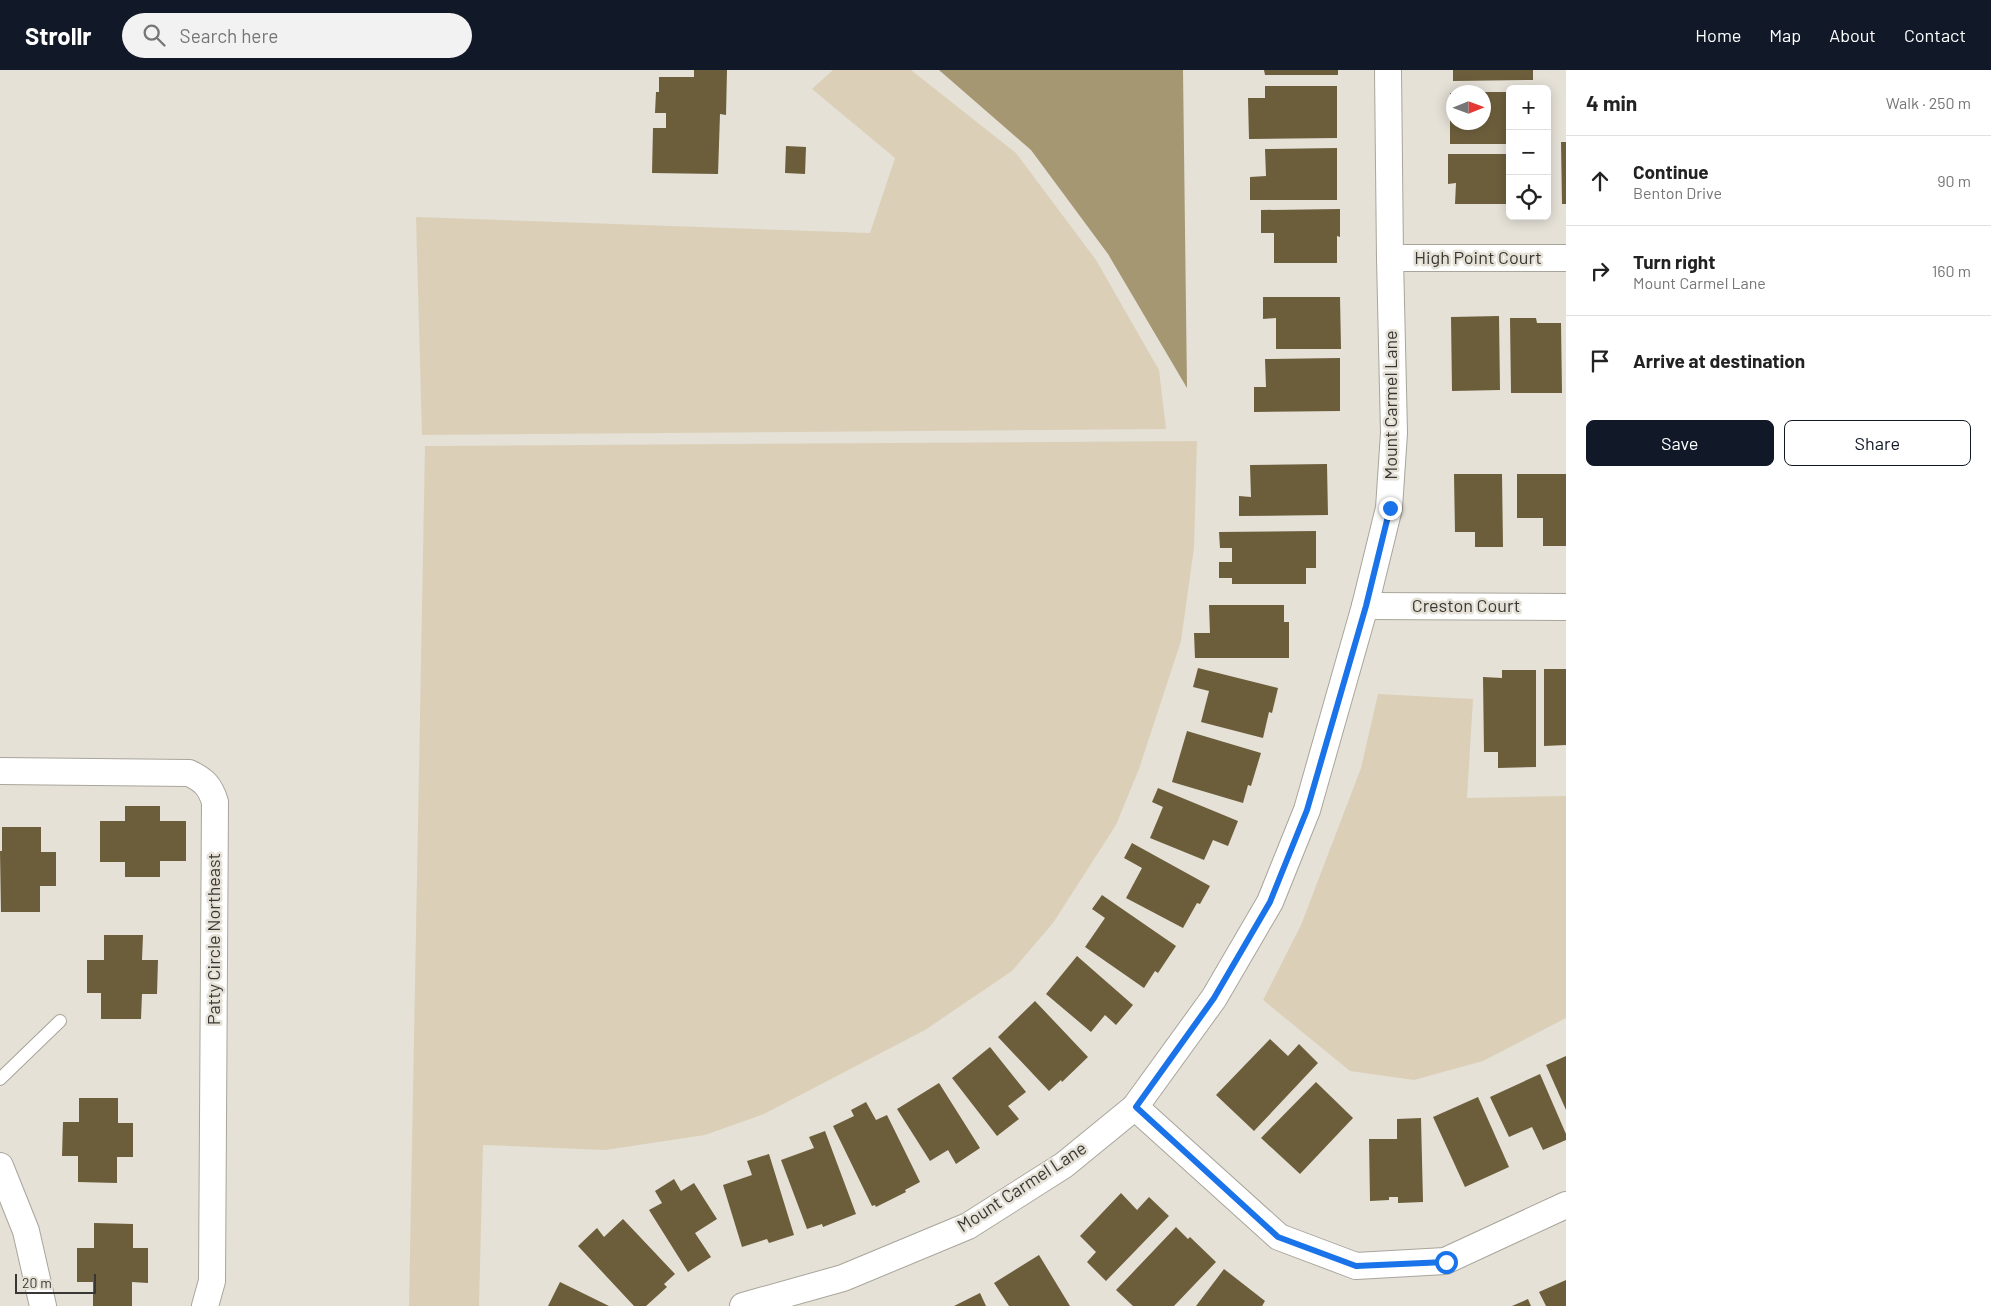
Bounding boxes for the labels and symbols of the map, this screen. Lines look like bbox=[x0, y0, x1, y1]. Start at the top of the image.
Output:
north arrow bbox=[1446, 85, 1491, 130]
street label: High Point Court bbox=[1414, 246, 1542, 268]
street label: Mount Carmel Lane bbox=[1379, 330, 1401, 480]
route end bbox=[1379, 497, 1402, 520]
street label: Creston Court bbox=[1412, 594, 1520, 616]
street label: Patty Circle Northeast bbox=[202, 853, 224, 1025]
street label: Mount Carmel Lane bbox=[953, 1136, 1090, 1236]
route start bbox=[1435, 1251, 1458, 1274]
scale bar bbox=[15, 1271, 96, 1294]

